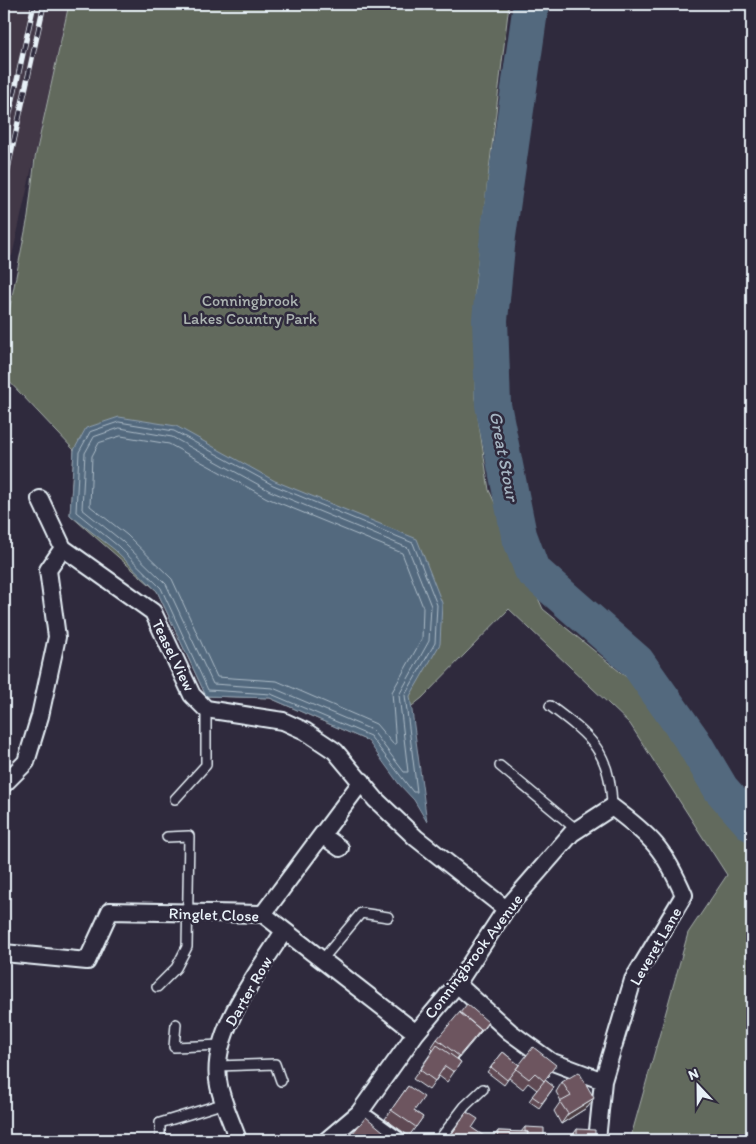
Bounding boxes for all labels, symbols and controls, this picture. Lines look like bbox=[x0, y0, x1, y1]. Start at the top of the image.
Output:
park label: Conningbrook Lakes Country Park bbox=[183, 291, 317, 328]
water label: Great Stour bbox=[485, 409, 524, 505]
street label: Teasel View bbox=[148, 616, 199, 694]
street label: Conningbrook Avenue bbox=[420, 890, 526, 1022]
street label: Ringlet Close bbox=[168, 903, 260, 926]
street label: Leveret Lane bbox=[625, 904, 685, 989]
street label: Darter Row bbox=[221, 953, 276, 1030]
north arrow bbox=[674, 1062, 724, 1112]
text: N bbox=[686, 1065, 701, 1084]

